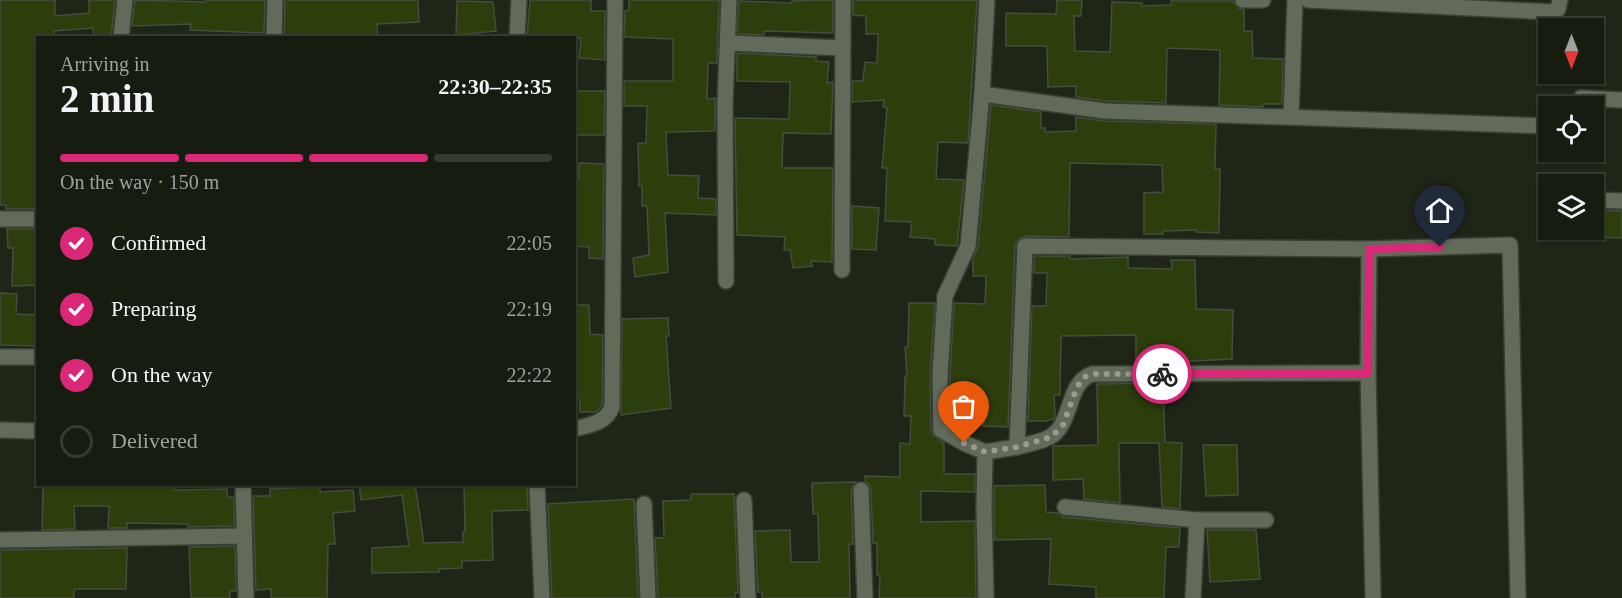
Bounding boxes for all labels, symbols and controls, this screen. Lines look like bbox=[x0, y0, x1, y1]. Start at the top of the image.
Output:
north arrow bbox=[1538, 18, 1604, 84]
map controls bbox=[1538, 18, 1604, 240]
text: Arriving in bbox=[60, 53, 149, 75]
text: 22:30–22:35 bbox=[438, 74, 552, 99]
text: 2 min bbox=[60, 77, 154, 120]
button: locate bbox=[1538, 96, 1604, 162]
text: On the way · 150 m bbox=[60, 171, 219, 193]
button: layers bbox=[1538, 174, 1604, 240]
pin bbox=[1414, 185, 1465, 247]
icon: home bbox=[1423, 194, 1456, 227]
icon: check bbox=[60, 227, 93, 260]
text: Confirmed bbox=[111, 230, 206, 255]
text: 22:05 bbox=[506, 232, 552, 254]
icon: check bbox=[60, 293, 93, 326]
text: Preparing bbox=[111, 296, 197, 321]
text: 22:19 bbox=[506, 298, 552, 320]
courier bbox=[1132, 344, 1192, 404]
icon: bike bbox=[1146, 358, 1179, 391]
icon: check bbox=[60, 359, 93, 392]
text: On the way bbox=[111, 362, 212, 387]
text: 22:22 bbox=[506, 364, 552, 386]
pin bbox=[938, 381, 989, 443]
icon: bag bbox=[947, 390, 980, 423]
text: Delivered bbox=[111, 428, 198, 453]

